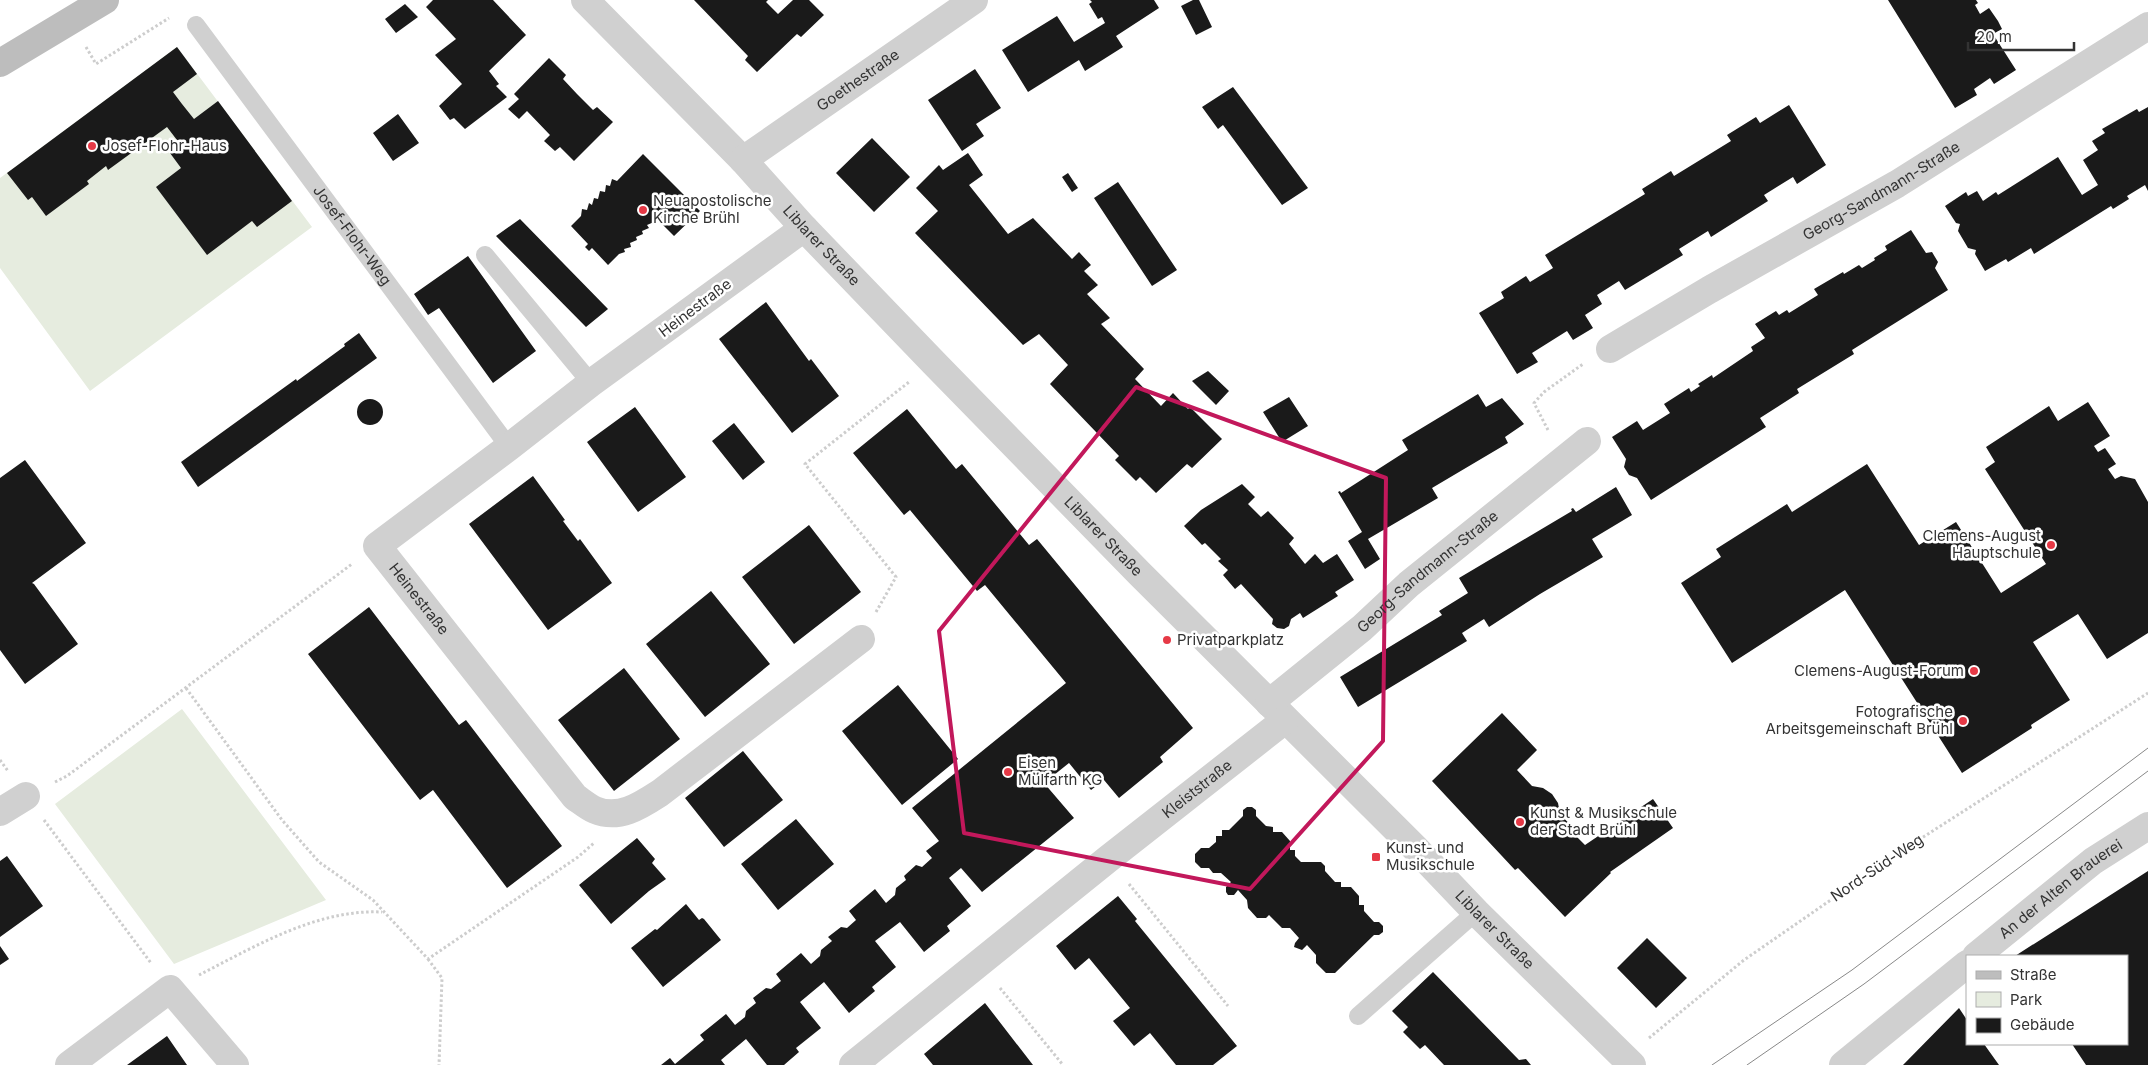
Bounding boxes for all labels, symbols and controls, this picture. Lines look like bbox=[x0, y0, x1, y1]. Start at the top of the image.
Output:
scale bar bbox=[1968, 20, 2074, 52]
text: 20 m bbox=[1976, 27, 2012, 46]
street label: Goethestraße bbox=[813, 45, 903, 115]
place label: Josef-Flohr-Haus bbox=[102, 136, 227, 155]
street label: Georg-Sandmann-Straße bbox=[1799, 137, 1963, 244]
marker: Josef-Flohr-Haus bbox=[86, 140, 98, 152]
street label: Josef-Flohr-Weg bbox=[309, 181, 396, 289]
place label: Neuapostolische Kirche Brühl bbox=[653, 191, 772, 227]
street label: Liblarer Straße bbox=[779, 201, 864, 290]
marker: Neuapostolische Kirche Brühl bbox=[637, 204, 649, 216]
street label: Heinestraße bbox=[655, 274, 735, 341]
street label: Liblarer Straße bbox=[1061, 492, 1147, 580]
street label: Georg-Sandmann-Straße bbox=[1353, 506, 1502, 637]
place label: Clemens-August Hauptschule bbox=[1922, 526, 2041, 562]
marker: Clemens-August Hauptschule bbox=[2045, 539, 2057, 551]
street label: Heinestraße bbox=[385, 559, 453, 638]
place label: Privatparkplatz bbox=[1177, 630, 1284, 649]
marker: Privatparkplatz bbox=[1161, 634, 1173, 646]
place label: Clemens-August-Forum bbox=[1794, 661, 1964, 680]
marker: Clemens-August-Forum bbox=[1968, 665, 1980, 677]
place label: Fotografische Arbeitsgemeinschaft Brühl bbox=[1765, 702, 1953, 738]
marker: Fotografische Arbeitsgemeinschaft Brühl bbox=[1957, 715, 1969, 727]
place label: Eisen Mülfarth KG bbox=[1018, 753, 1102, 789]
street label: Kleiststraße bbox=[1158, 755, 1236, 822]
marker: Eisen Mülfarth KG bbox=[1002, 766, 1014, 778]
place label: Kunst & Musikschule der Stadt Brühl bbox=[1530, 803, 1677, 839]
marker: Kunst & Musikschule der Stadt Brühl bbox=[1514, 816, 1526, 828]
street label: Nord-Süd-Weg bbox=[1827, 830, 1927, 906]
street label: An der Alten Brauerei bbox=[1995, 835, 2126, 943]
place label: Kunst- und Musikschule bbox=[1386, 838, 1475, 874]
marker: Kunst- und Musikschule bbox=[1370, 851, 1382, 863]
street label: Liblarer Straße bbox=[1451, 886, 1539, 973]
legend bbox=[1966, 955, 2128, 1045]
text: Straße bbox=[2010, 965, 2057, 984]
text: Park bbox=[2010, 990, 2043, 1009]
text: Gebäude bbox=[2010, 1015, 2075, 1034]

